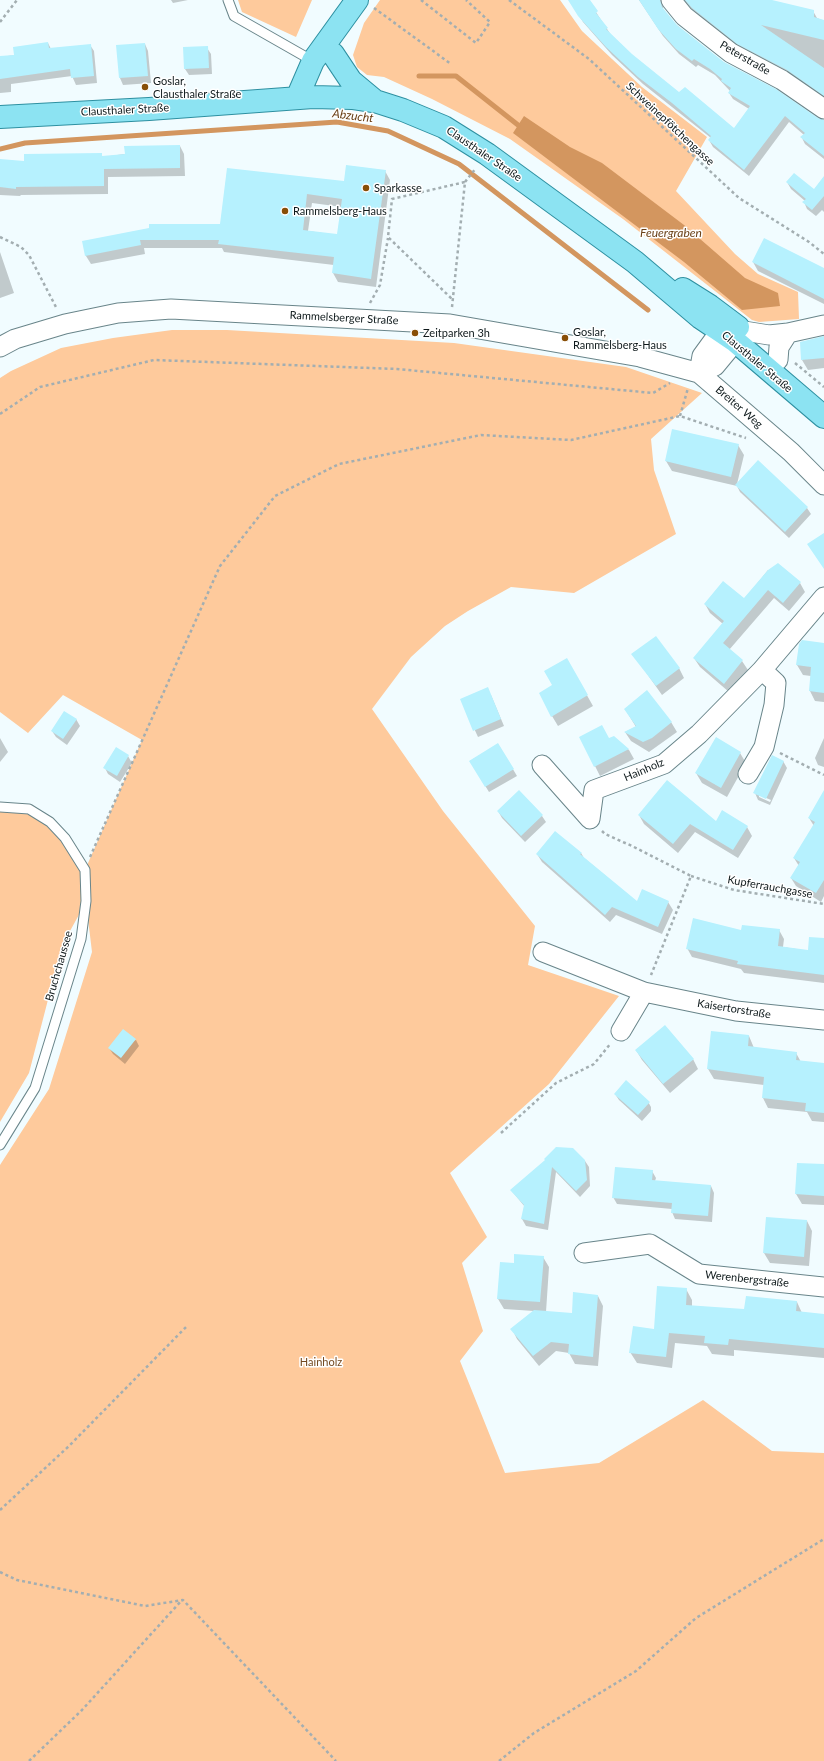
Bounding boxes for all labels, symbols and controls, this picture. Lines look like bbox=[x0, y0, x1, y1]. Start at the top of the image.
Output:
street label: Peterstraße bbox=[717, 38, 773, 78]
place label: Goslar, Clausthaler Straße bbox=[153, 74, 241, 100]
street label: Schweinepfötchengasse bbox=[623, 80, 717, 168]
marker: Goslar, Clausthaler Straße bbox=[140, 82, 150, 92]
street label: Clausthaler Straße bbox=[81, 101, 169, 119]
water label: Abzucht bbox=[332, 106, 374, 126]
street label: Clausthaler Straße bbox=[444, 124, 524, 184]
place label: Sparkasse bbox=[374, 181, 422, 195]
marker: Sparkasse bbox=[361, 183, 371, 193]
place label: Rammelsberg-Haus bbox=[293, 204, 387, 218]
marker: Rammelsberg-Haus bbox=[280, 206, 290, 216]
water label: Feuergraben bbox=[640, 226, 702, 240]
street label: Rammelsberger Straße bbox=[289, 309, 399, 327]
place label: Goslar, Rammelsberg-Haus bbox=[573, 325, 667, 351]
place label: Zeitparken 3h bbox=[423, 326, 490, 340]
marker: Zeitparken 3h bbox=[410, 328, 420, 338]
street label: Clausthaler Straße bbox=[719, 329, 795, 395]
marker: Goslar, Rammelsberg-Haus bbox=[560, 333, 570, 343]
street label: Breiter Weg bbox=[713, 383, 765, 431]
street label: Hainholz bbox=[622, 756, 666, 784]
street label: Kupferrauchgasse bbox=[726, 873, 814, 901]
street label: Bruchchaussee bbox=[43, 929, 75, 1003]
street label: Kaisertorstraße bbox=[696, 997, 772, 1021]
street label: Werenbergstraße bbox=[704, 1268, 790, 1290]
park label: Hainholz bbox=[300, 1355, 342, 1369]

